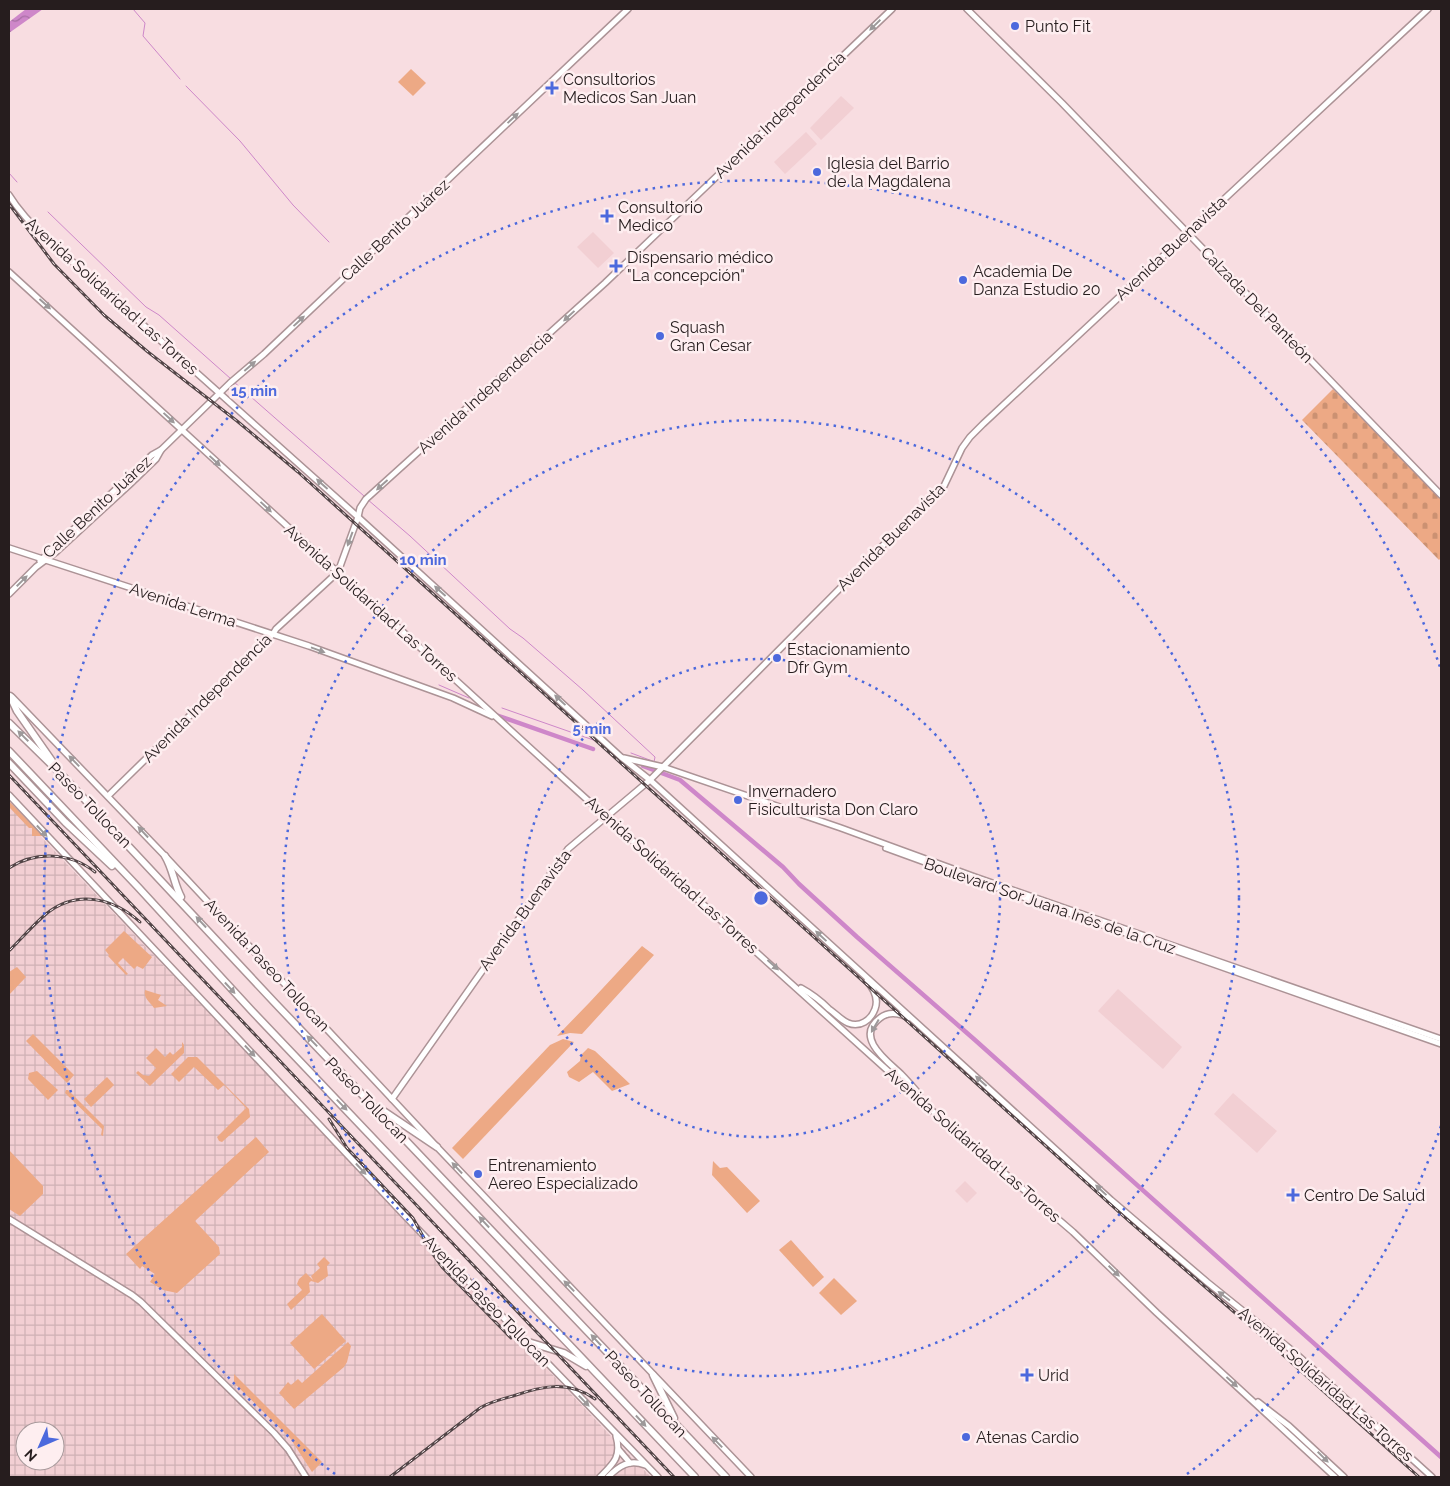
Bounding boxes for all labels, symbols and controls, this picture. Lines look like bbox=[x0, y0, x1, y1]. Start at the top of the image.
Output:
place label: Punto Fit bbox=[1025, 17, 1091, 36]
one-way arrow bbox=[869, 19, 881, 31]
marker: Punto Fit bbox=[1009, 20, 1021, 32]
street label: Avenida Independencia bbox=[711, 48, 849, 182]
place label: Consultorios Medicos San Juan bbox=[563, 70, 696, 107]
marker: Consultorios Medicos San Juan bbox=[545, 81, 559, 95]
one-way arrow bbox=[507, 112, 519, 124]
place label: Iglesia del Barrio de la Magdalena bbox=[827, 154, 951, 191]
marker: Iglesia del Barrio de la Magdalena bbox=[811, 166, 823, 178]
street label: Calle Benito Juárez bbox=[337, 175, 453, 285]
street label: Avenida Buenavista bbox=[1112, 192, 1230, 304]
place label: Consultorio Medico bbox=[618, 198, 703, 235]
marker: Consultorio Medico bbox=[600, 209, 614, 223]
street label: Avenida Solidaridad Las Torres bbox=[22, 213, 203, 379]
street label: Calzada Del Panteón bbox=[1197, 243, 1317, 367]
place label: Dispensario médico "La concepción" bbox=[627, 248, 773, 285]
marker: Dispensario médico "La concepción" bbox=[609, 259, 623, 273]
place label: Academia De Danza Estudio 20 bbox=[973, 262, 1101, 299]
marker: Academia De Danza Estudio 20 bbox=[957, 274, 969, 286]
one-way arrow bbox=[38, 299, 51, 310]
one-way arrow bbox=[564, 310, 576, 322]
one-way arrow bbox=[293, 315, 305, 327]
place label: Squash Gran Cesar bbox=[670, 318, 752, 355]
street label: Avenida Independencia bbox=[414, 327, 556, 457]
marker: Squash Gran Cesar bbox=[654, 330, 666, 342]
one-way arrow bbox=[244, 360, 256, 372]
text: 15 min bbox=[231, 382, 277, 400]
one-way arrow bbox=[163, 412, 175, 424]
street label: Calle Benito Juárez bbox=[39, 452, 155, 562]
one-way arrow bbox=[209, 455, 222, 466]
one-way arrow bbox=[316, 478, 328, 490]
one-way arrow bbox=[377, 479, 389, 491]
street label: Avenida Buenavista bbox=[833, 479, 949, 595]
one-way arrow bbox=[260, 501, 272, 513]
street label: Avenida Solidaridad Las Torres bbox=[281, 520, 462, 686]
one-way arrow bbox=[346, 532, 353, 547]
text: 10 min bbox=[399, 551, 447, 569]
one-way arrow bbox=[16, 575, 28, 587]
street label: Avenida Lerma bbox=[127, 579, 239, 631]
one-way arrow bbox=[434, 585, 446, 597]
street label: Avenida Independencia bbox=[139, 630, 275, 766]
place label: Estacionamiento Dfr Gym bbox=[787, 640, 910, 677]
one-way arrow bbox=[311, 647, 326, 654]
marker: Estacionamiento Dfr Gym bbox=[771, 652, 783, 664]
one-way arrow bbox=[554, 694, 566, 706]
text: 5 min bbox=[573, 720, 611, 738]
one-way arrow bbox=[17, 730, 29, 742]
one-way arrow bbox=[68, 755, 80, 767]
street label: Paseo Tollocan bbox=[44, 758, 136, 852]
place label: Invernadero Fisiculturista Don Claro bbox=[748, 782, 918, 819]
street label: Avenida Solidaridad Las Torres bbox=[582, 792, 763, 958]
marker: Invernadero Fisiculturista Don Claro bbox=[732, 794, 744, 806]
one-way arrow bbox=[36, 824, 48, 836]
one-way arrow bbox=[137, 827, 149, 839]
street label: Avenida Buenavista bbox=[475, 846, 575, 974]
street label: Boulevard Sor Juana Inés de la Cruz bbox=[922, 854, 1178, 958]
centre of rings bbox=[752, 889, 770, 907]
street label: Avenida Paseo Tollocan bbox=[200, 895, 334, 1035]
one-way arrow bbox=[195, 917, 207, 929]
one-way arrow bbox=[815, 931, 828, 942]
one-way arrow bbox=[766, 959, 778, 971]
one-way arrow bbox=[224, 981, 236, 993]
one-way arrow bbox=[871, 1019, 880, 1033]
one-way arrow bbox=[306, 1036, 318, 1048]
one-way arrow bbox=[244, 1044, 256, 1056]
street label: Paseo Tollocan bbox=[321, 1053, 413, 1147]
street label: Avenida Solidaridad Las Torres bbox=[881, 1064, 1065, 1226]
one-way arrow bbox=[975, 1075, 987, 1087]
one-way arrow bbox=[336, 1099, 348, 1111]
place label: Entrenamiento Aereo Especializado bbox=[488, 1156, 638, 1193]
one-way arrow bbox=[355, 1163, 367, 1175]
one-way arrow bbox=[451, 1163, 463, 1175]
marker: Entrenamiento Aereo Especializado bbox=[472, 1168, 484, 1180]
one-way arrow bbox=[1095, 1184, 1107, 1196]
place label: Centro De Salud bbox=[1304, 1186, 1425, 1205]
marker: Centro De Salud bbox=[1286, 1188, 1300, 1202]
one-way arrow bbox=[478, 1217, 490, 1229]
street label: Avenida Paseo Tollocan bbox=[419, 1232, 555, 1370]
one-way arrow bbox=[1107, 1265, 1119, 1277]
one-way arrow bbox=[563, 1280, 575, 1292]
one-way arrow bbox=[1218, 1290, 1231, 1301]
street label: Avenida Solidaridad Las Torres bbox=[1234, 1303, 1418, 1465]
one-way arrow bbox=[590, 1335, 602, 1347]
street label: Paseo Tollocan bbox=[601, 1347, 691, 1441]
place label: Urid bbox=[1038, 1366, 1069, 1385]
marker: Urid bbox=[1020, 1368, 1034, 1382]
one-way arrow bbox=[1226, 1376, 1238, 1388]
one-way arrow bbox=[578, 1394, 590, 1406]
one-way arrow bbox=[635, 1414, 647, 1426]
north arrow bbox=[15, 1421, 65, 1471]
place label: Atenas Cardio bbox=[976, 1428, 1079, 1447]
marker: Atenas Cardio bbox=[960, 1431, 972, 1443]
one-way arrow bbox=[711, 1436, 723, 1448]
text: N bbox=[21, 1446, 40, 1465]
one-way arrow bbox=[1317, 1450, 1329, 1462]

